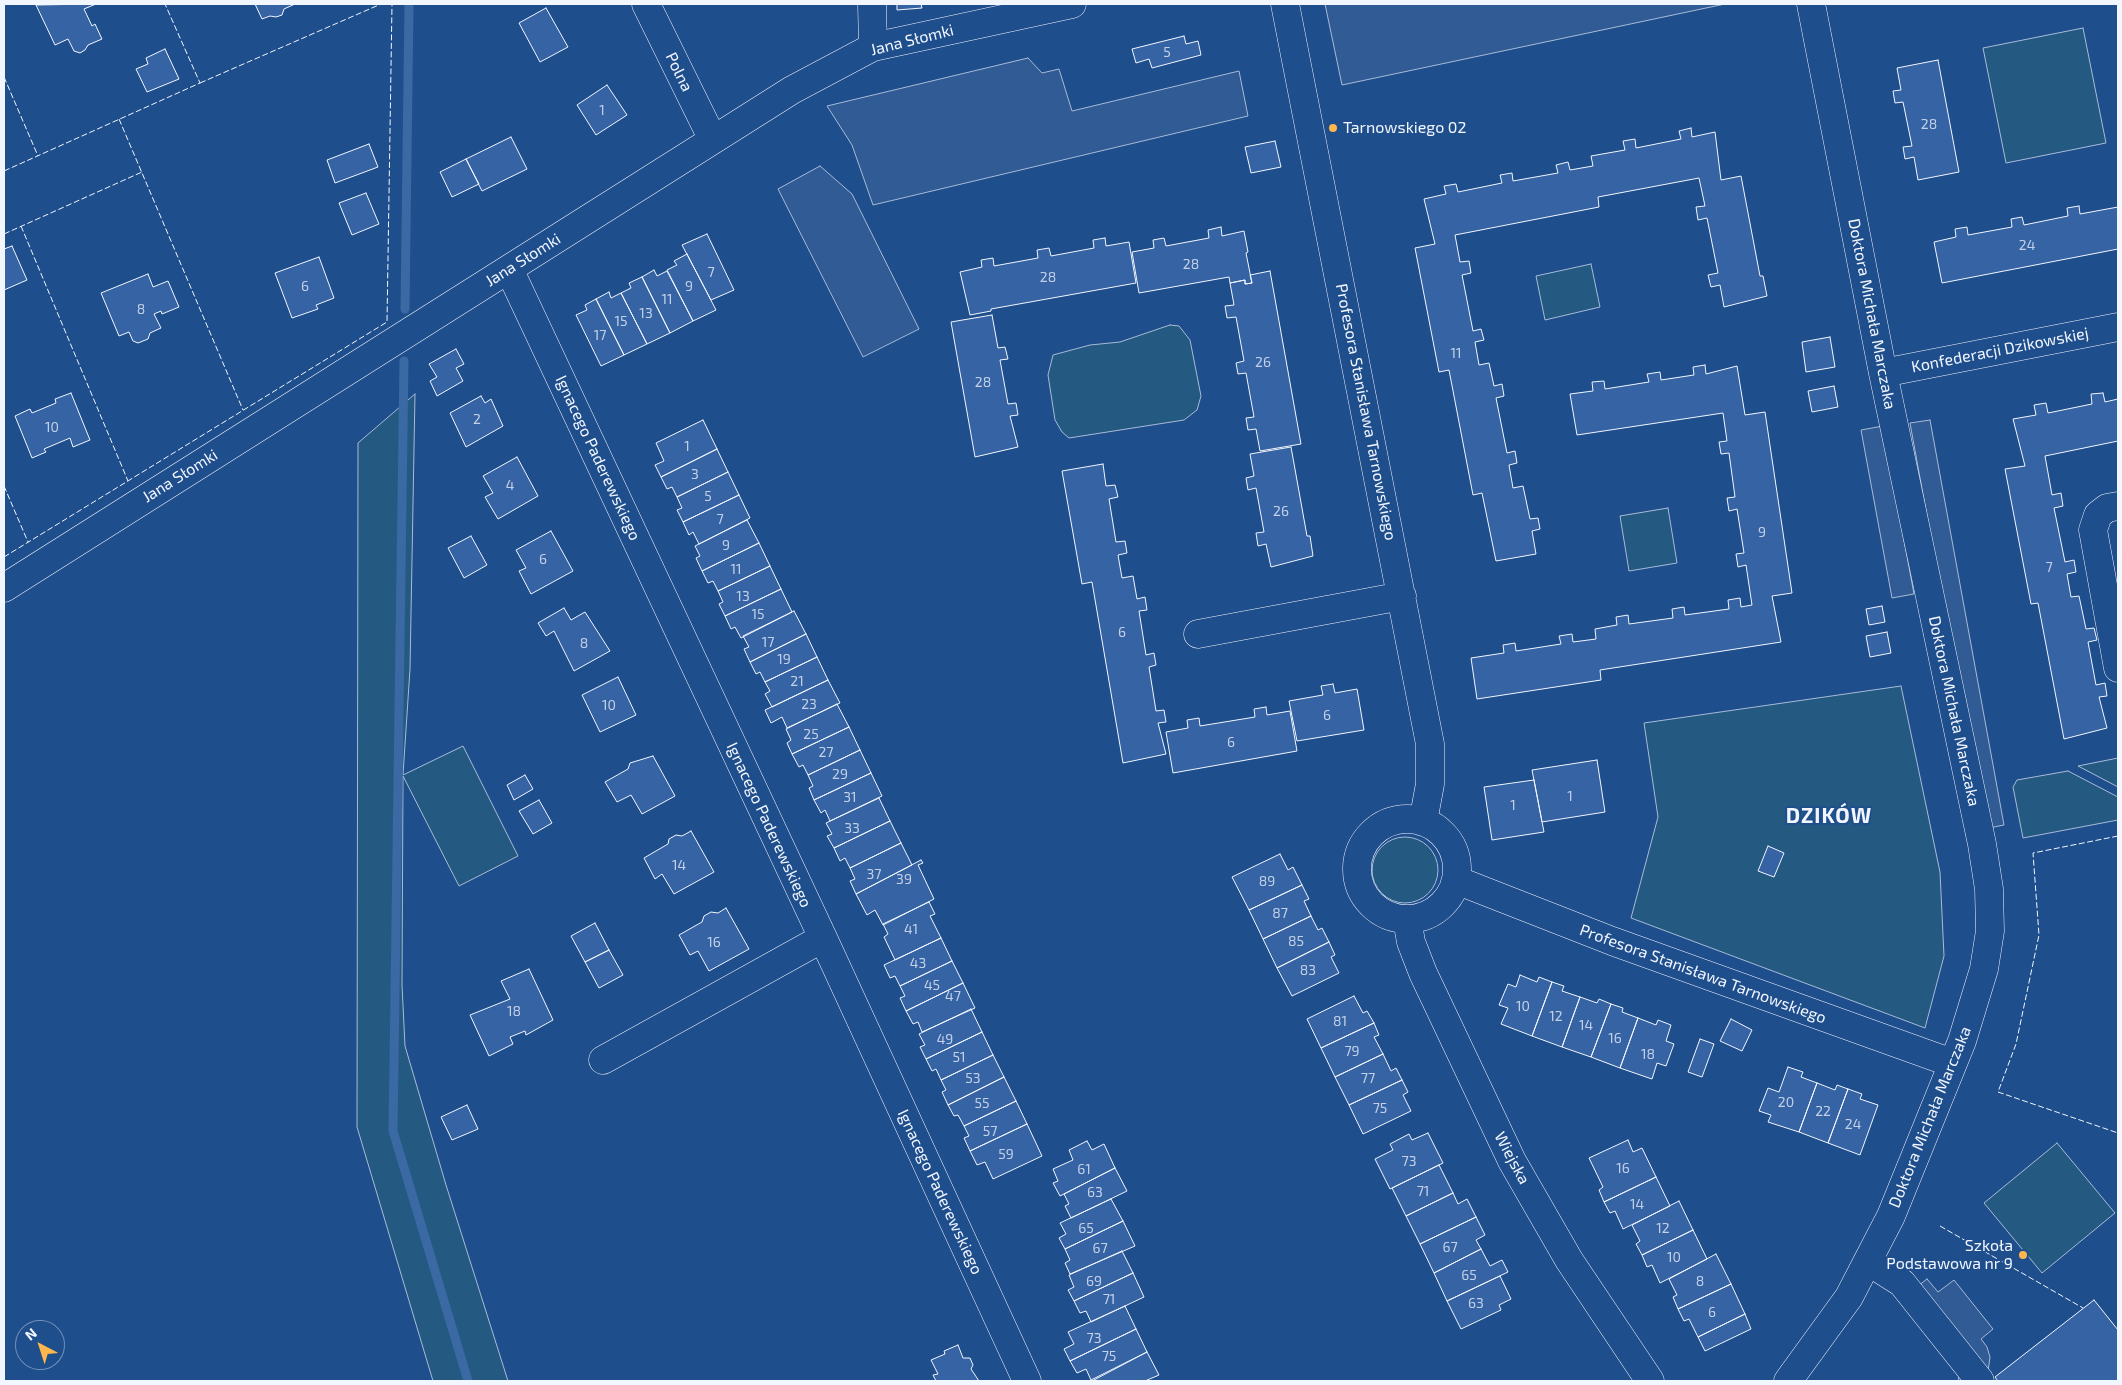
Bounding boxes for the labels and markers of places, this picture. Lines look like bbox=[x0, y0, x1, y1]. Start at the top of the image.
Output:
place label: Tarnowskiego 02 bbox=[1343, 118, 1467, 138]
marker: Tarnowskiego 02 bbox=[1327, 122, 1339, 134]
place label: Szkoła Podstawowa nr 9 bbox=[1886, 1236, 2013, 1274]
marker: Szkoła Podstawowa nr 9 bbox=[2017, 1249, 2029, 1261]

